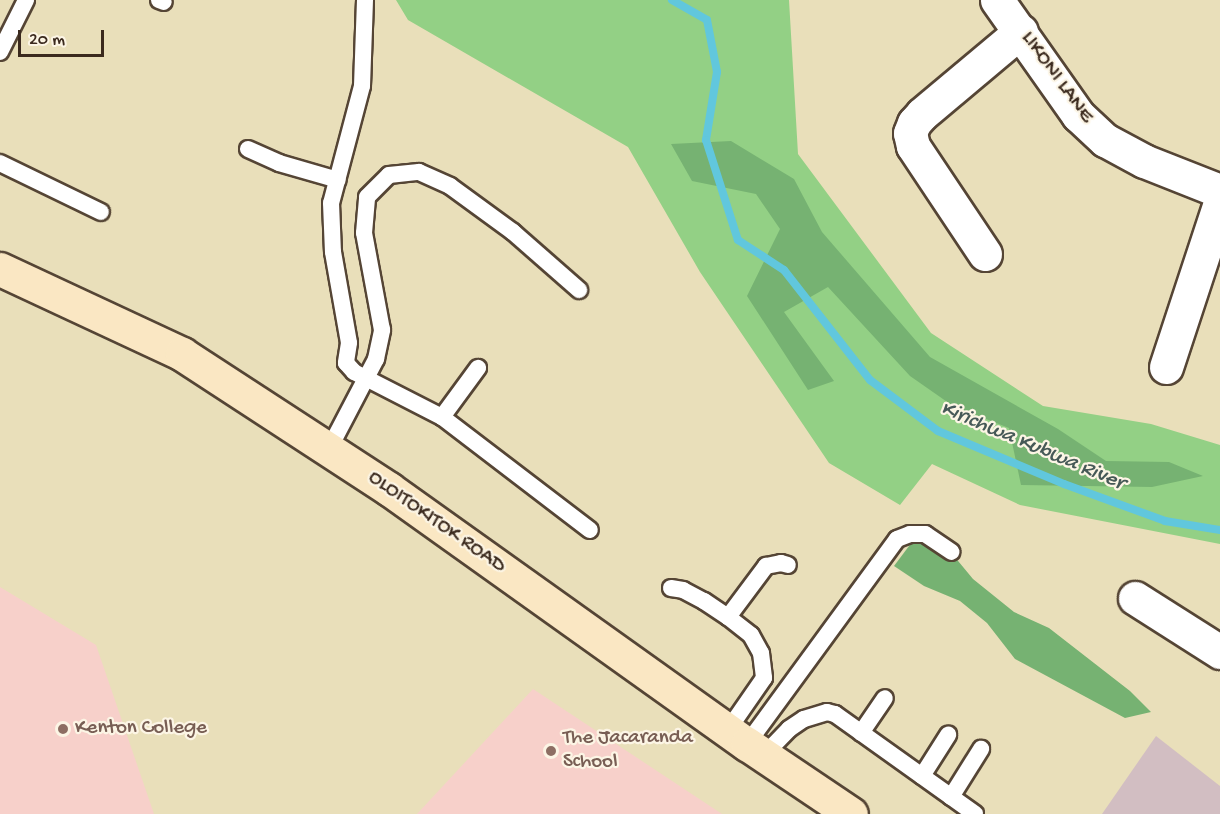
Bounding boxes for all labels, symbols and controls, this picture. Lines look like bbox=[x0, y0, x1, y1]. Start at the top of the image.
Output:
scale bar bbox=[21, 18, 106, 56]
street label: LIKONI LANE bbox=[1014, 27, 1098, 129]
text: 20 m bbox=[29, 30, 65, 51]
water label: Kirichwa Kubwa River bbox=[936, 396, 1128, 498]
street label: OLOITOKITOK ROAD bbox=[362, 466, 510, 580]
place label: Kenton College bbox=[75, 716, 207, 742]
marker: Kenton College bbox=[56, 722, 70, 736]
place label: The Jacaranda School bbox=[563, 726, 693, 776]
marker: The Jacaranda School bbox=[544, 744, 558, 758]

